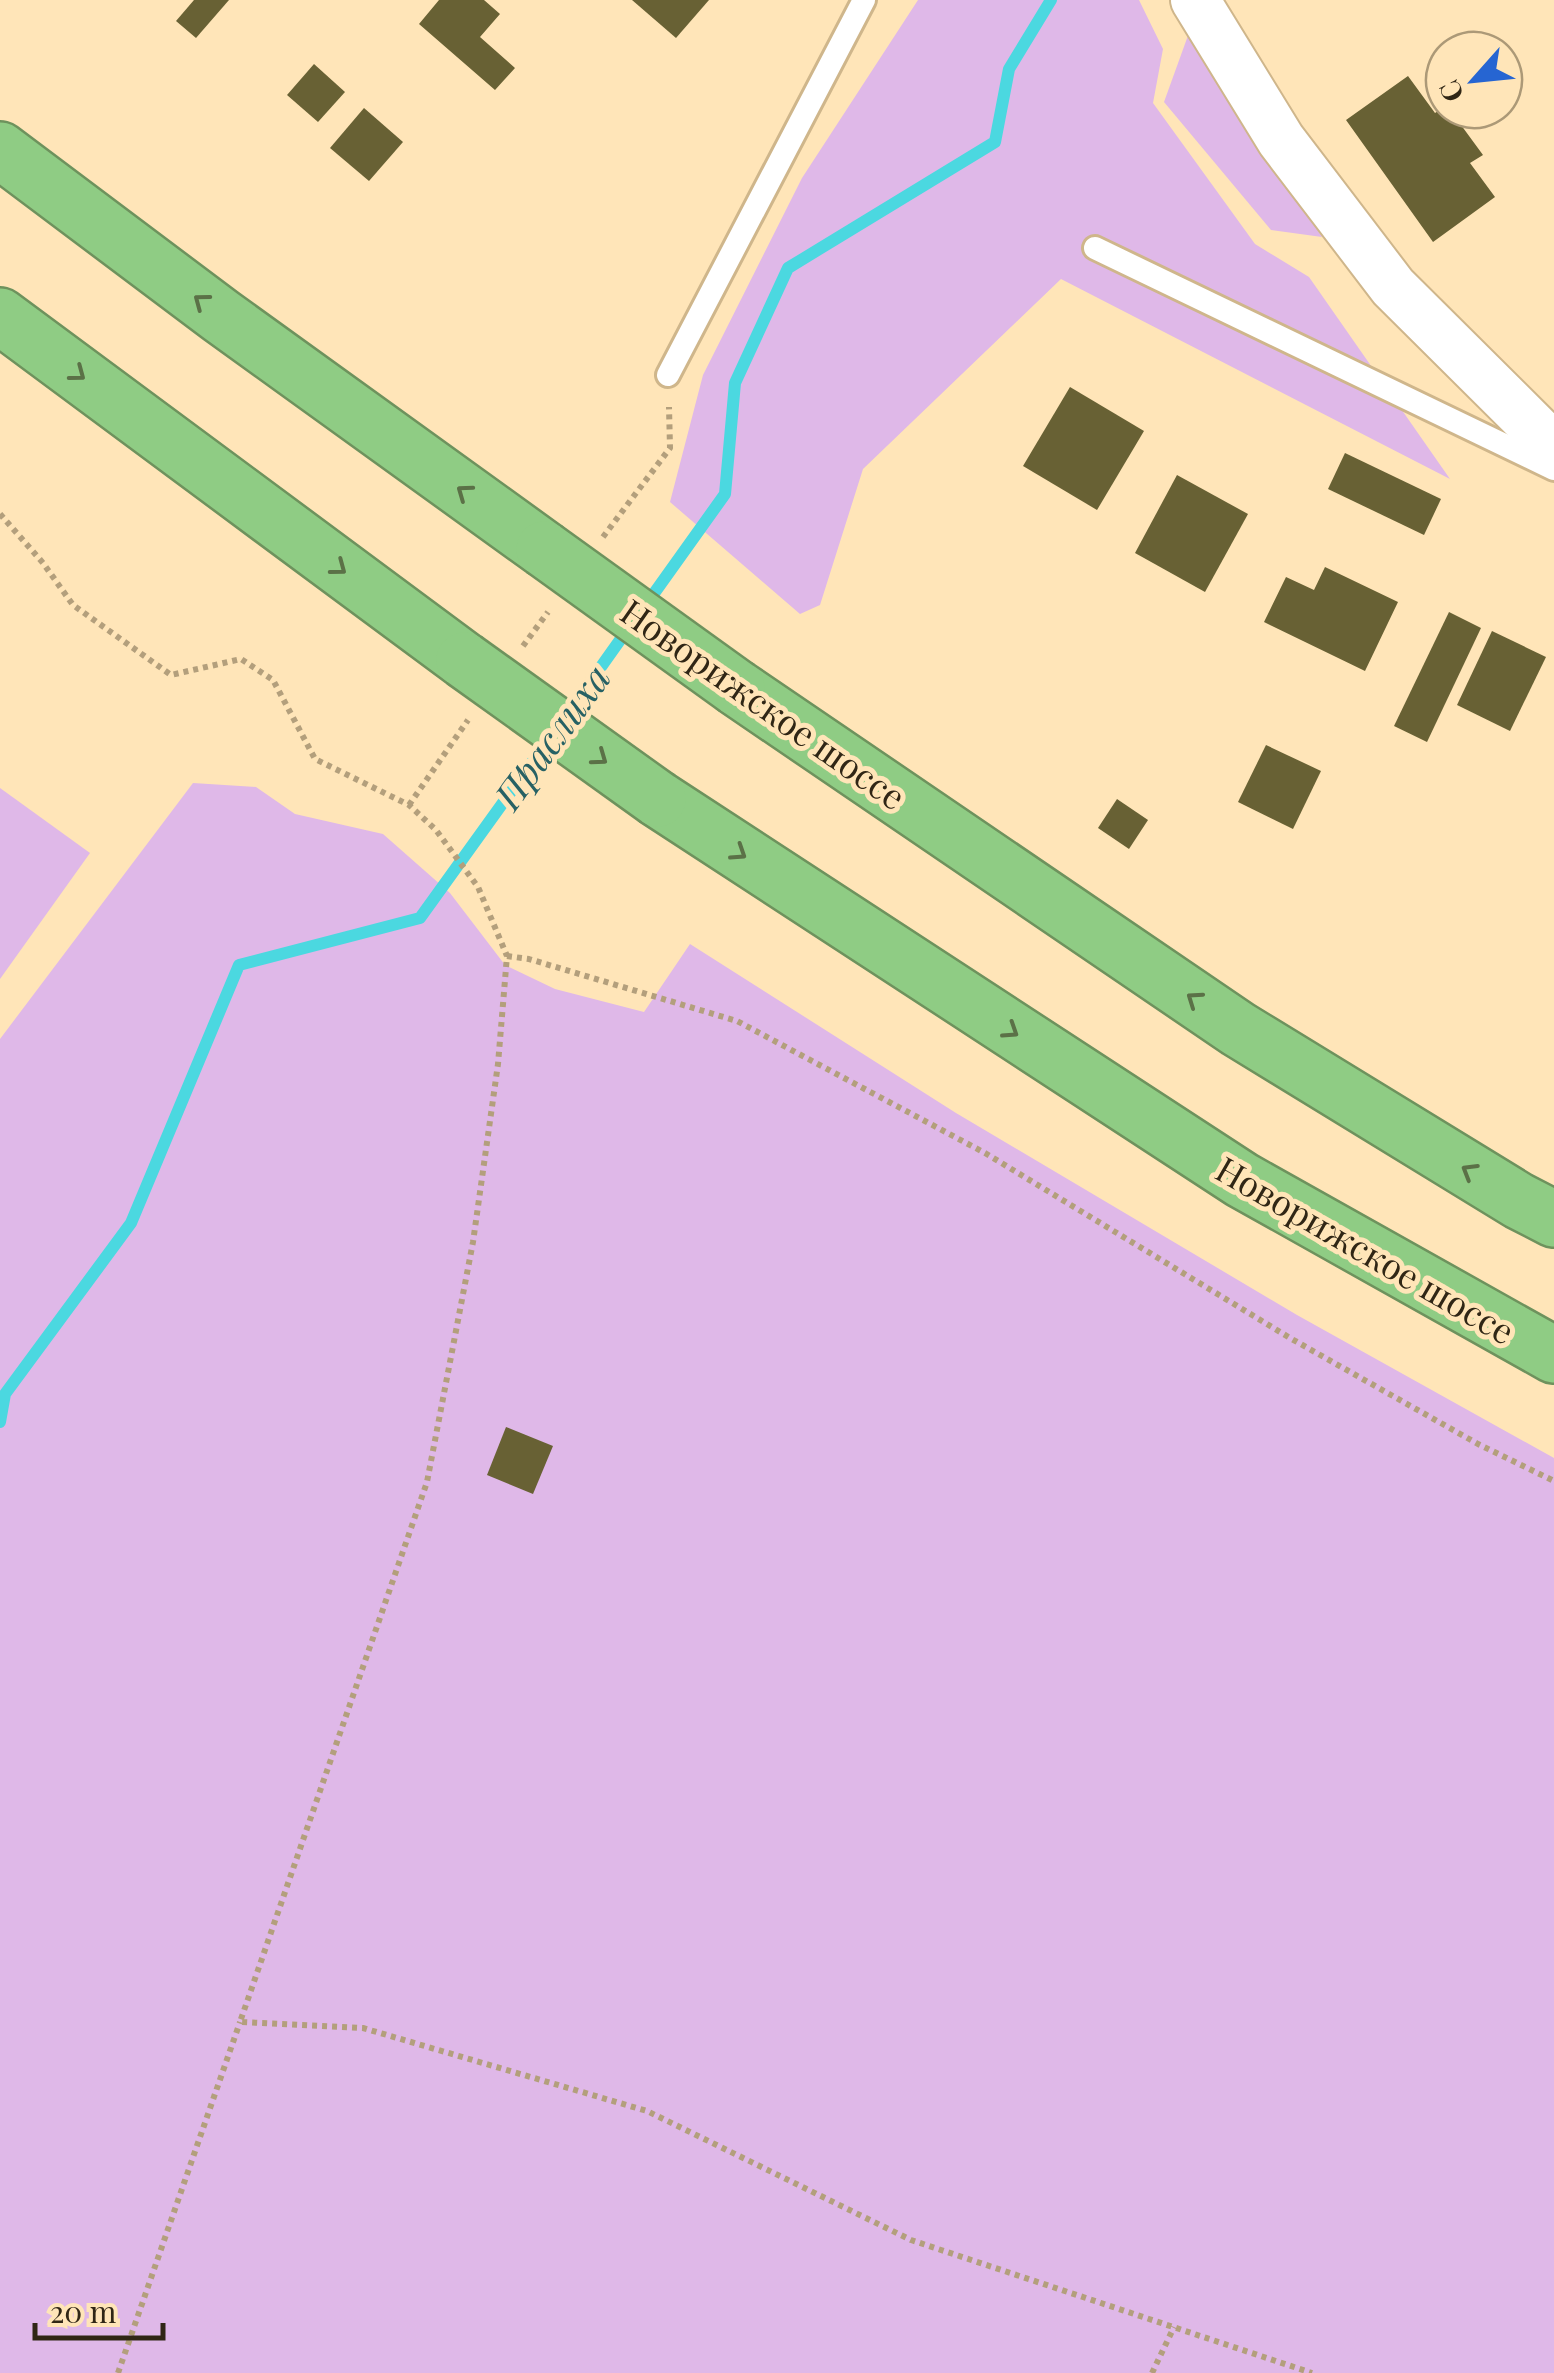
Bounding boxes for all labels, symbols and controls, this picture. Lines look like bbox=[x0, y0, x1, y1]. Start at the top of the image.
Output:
north arrow bbox=[1424, 30, 1524, 130]
text: С bbox=[1429, 75, 1471, 109]
one-way arrow bbox=[194, 296, 212, 313]
one-way arrow bbox=[67, 362, 85, 380]
one-way arrow bbox=[457, 486, 476, 504]
one-way arrow bbox=[328, 556, 346, 573]
street label: Новорижское шоссе bbox=[612, 587, 916, 819]
water label: Праслиха bbox=[480, 653, 621, 820]
one-way arrow bbox=[589, 746, 607, 764]
one-way arrow bbox=[728, 841, 746, 860]
one-way arrow bbox=[1186, 993, 1205, 1011]
one-way arrow bbox=[1001, 1018, 1019, 1037]
street label: Новорижское шоссе bbox=[1208, 1144, 1524, 1354]
one-way arrow bbox=[1462, 1164, 1480, 1183]
scale bar bbox=[35, 2278, 162, 2340]
text: 20 m bbox=[50, 2291, 117, 2331]

